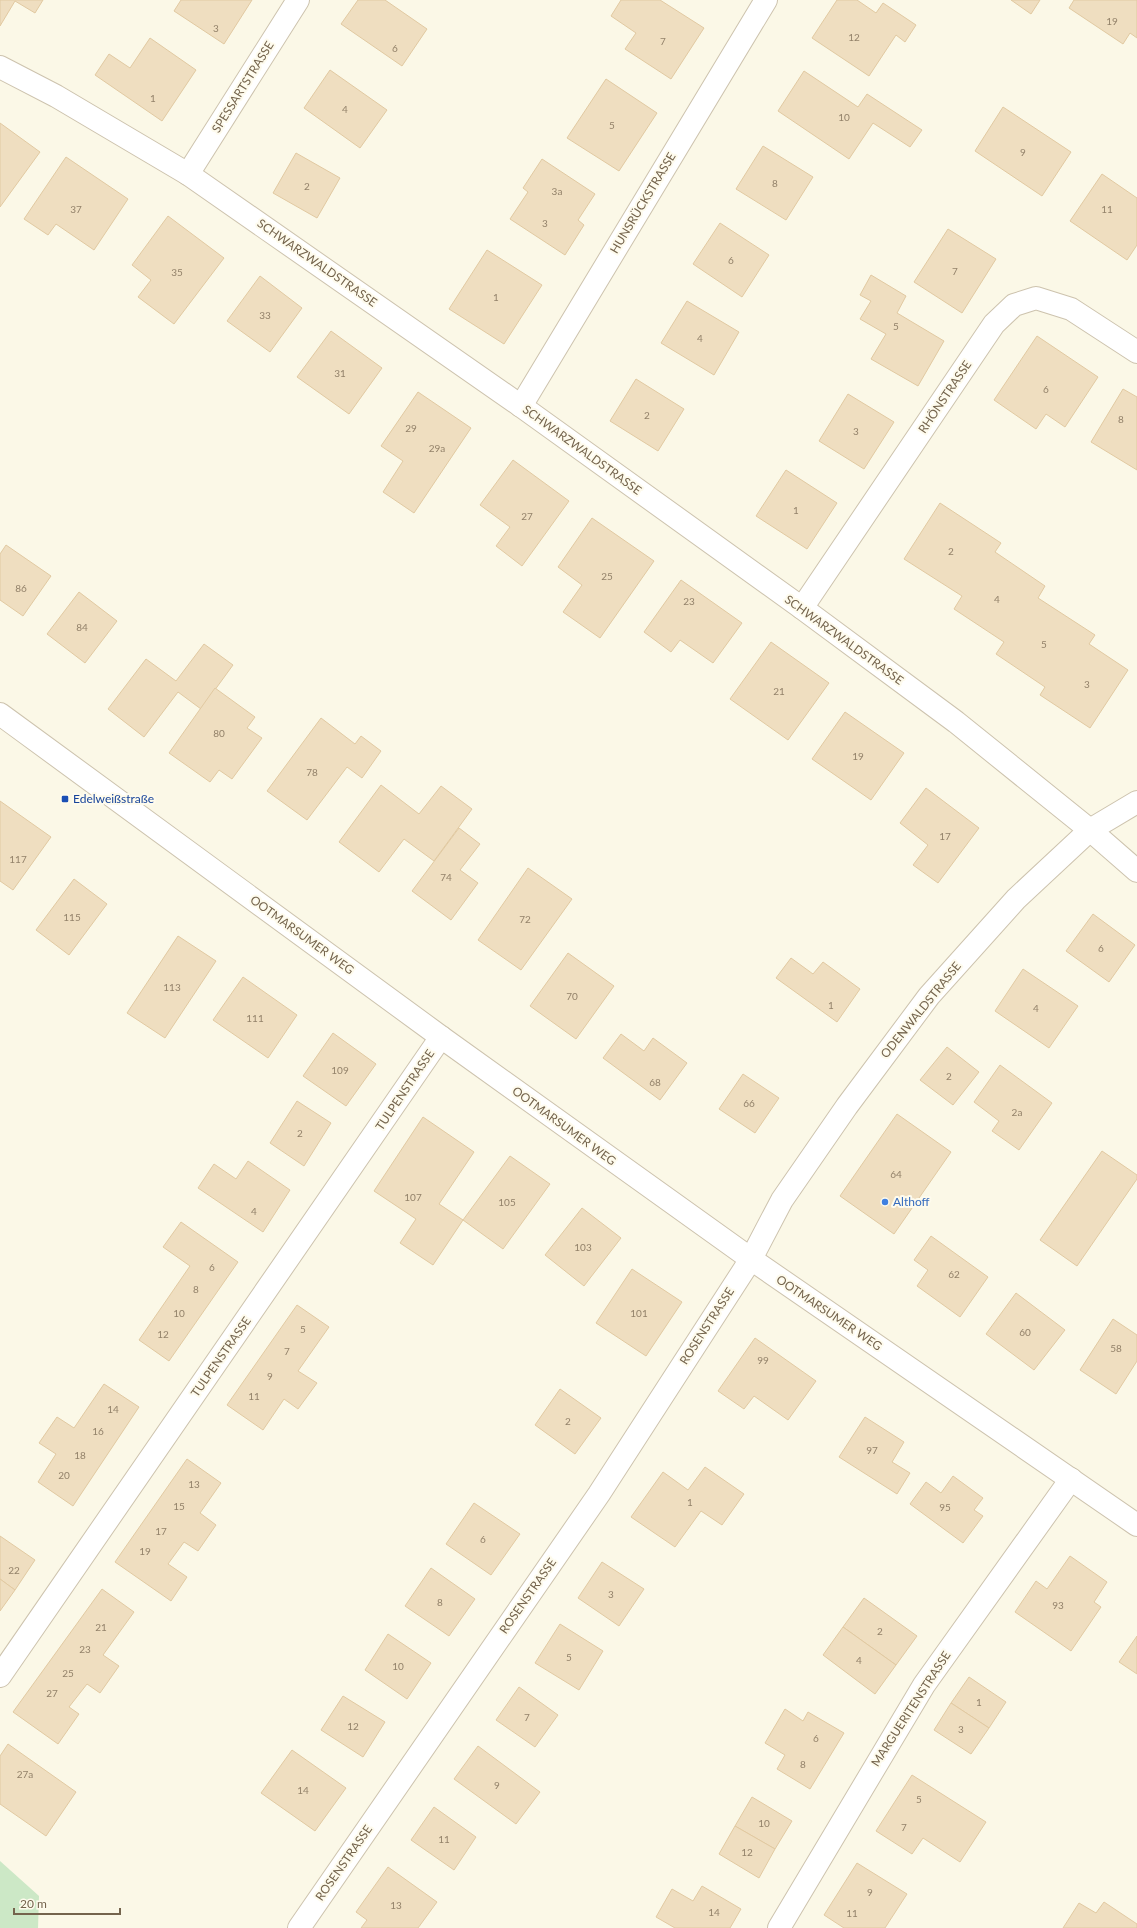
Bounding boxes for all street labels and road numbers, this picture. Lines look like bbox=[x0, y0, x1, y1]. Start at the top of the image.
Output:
street label: SPESSARTSTRASSE bbox=[208, 38, 277, 135]
street label: HUNSRÜCKSTRASSE bbox=[606, 149, 679, 256]
street label: SCHWARZWALDSTRASSE bbox=[254, 215, 380, 310]
street label: RHÖNSTRASSE bbox=[915, 357, 975, 436]
street label: SCHWARZWALDSTRASSE bbox=[520, 402, 645, 498]
street label: SCHWARZWALDSTRASSE bbox=[782, 592, 907, 688]
street label: OOTMARSUMER WEG bbox=[248, 892, 357, 977]
street label: ODENWALDSTRASSE bbox=[877, 959, 964, 1061]
street label: TULPENSTRASSE bbox=[372, 1046, 437, 1133]
street label: OOTMARSUMER WEG bbox=[510, 1083, 619, 1168]
street label: OOTMARSUMER WEG bbox=[773, 1272, 885, 1354]
street label: ROSENSTRASSE bbox=[676, 1284, 737, 1367]
street label: TULPENSTRASSE bbox=[187, 1314, 254, 1400]
street label: ROSENSTRASSE bbox=[496, 1555, 559, 1636]
street label: MARGUERITENSTRASSE bbox=[868, 1648, 954, 1769]
street label: ROSENSTRASSE bbox=[312, 1822, 375, 1903]

